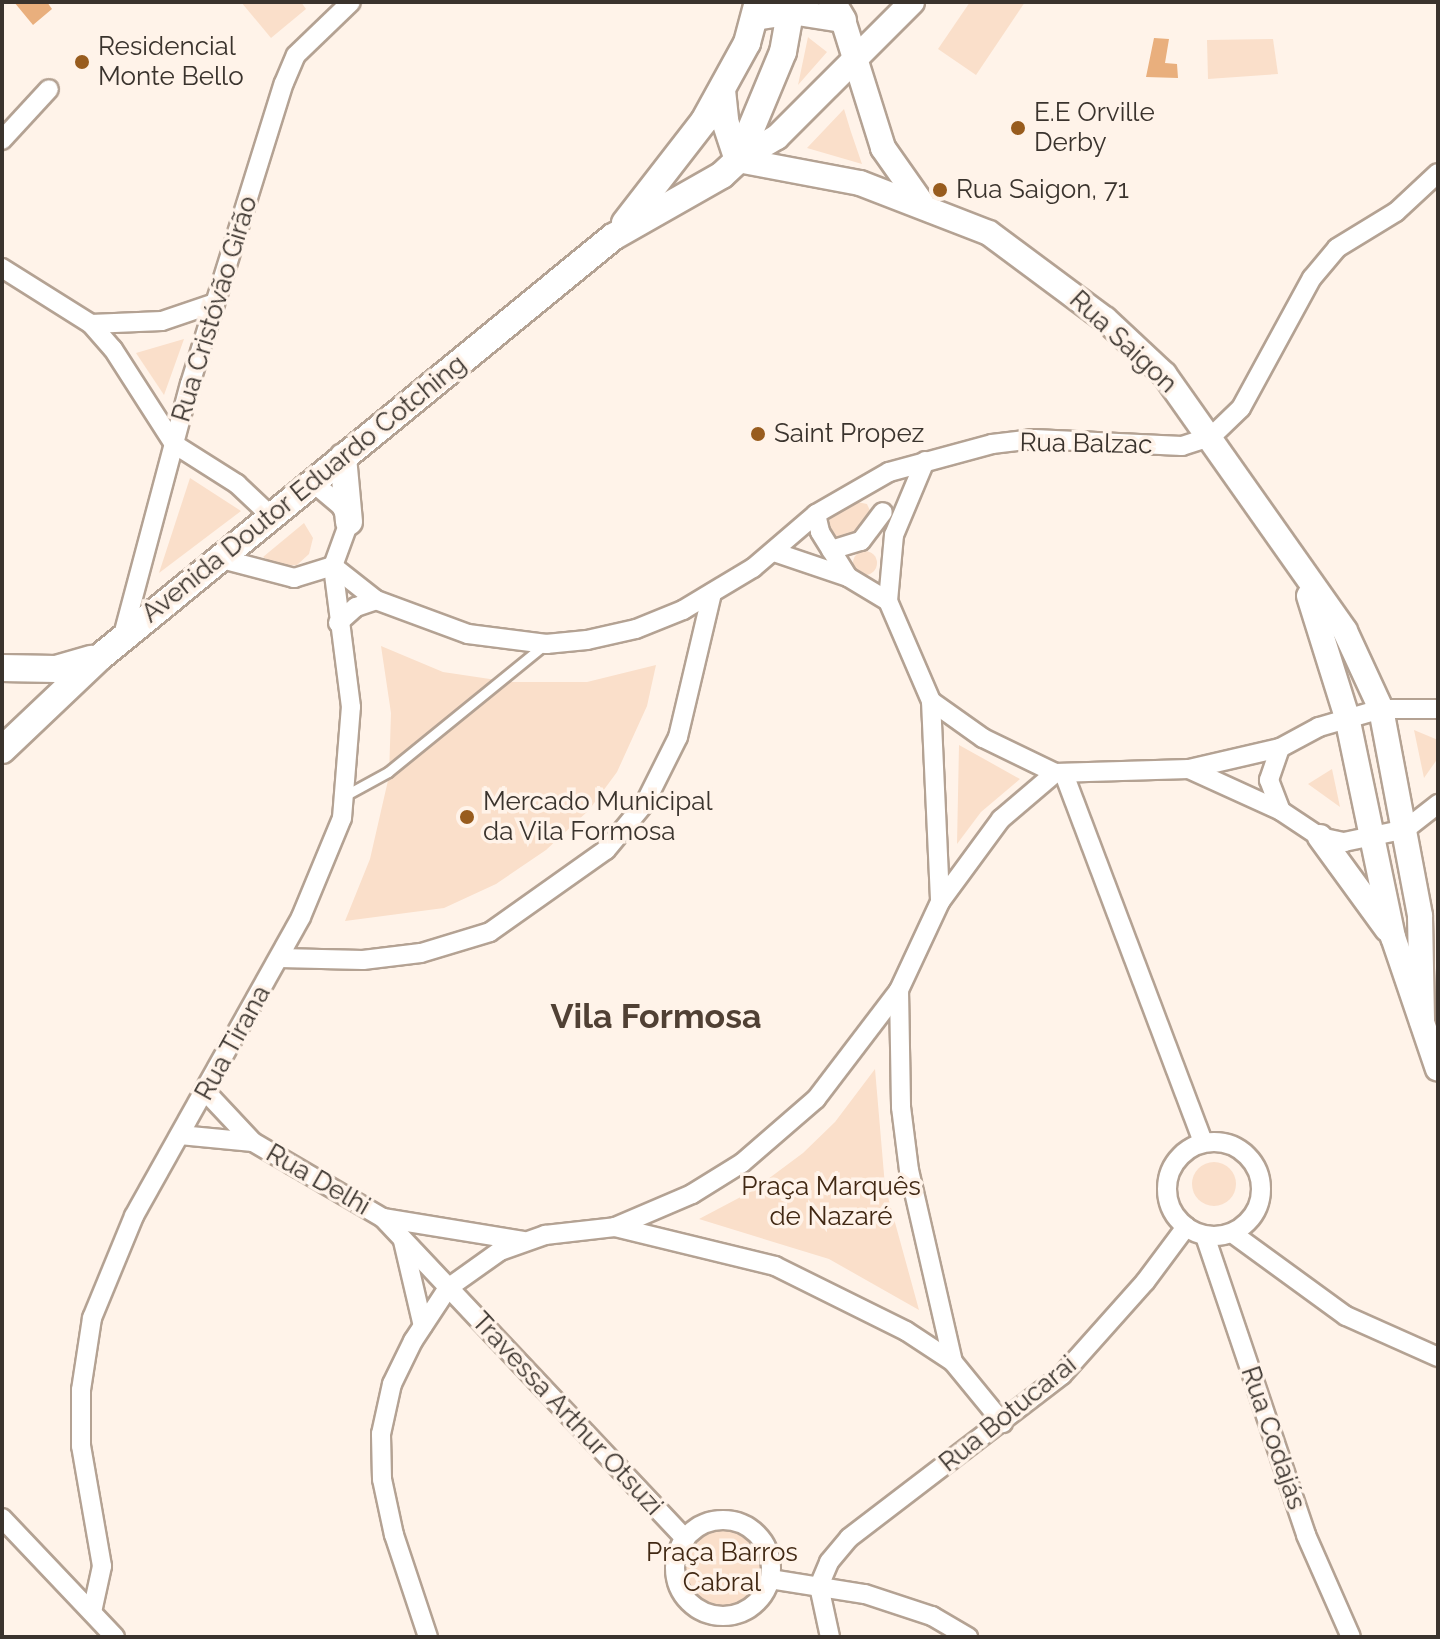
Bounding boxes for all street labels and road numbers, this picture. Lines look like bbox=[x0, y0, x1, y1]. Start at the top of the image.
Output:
street label: Rua Cristóvão Girão bbox=[166, 192, 264, 426]
street label: Rua Saigon bbox=[1063, 284, 1183, 400]
street label: Avenida Doutor Eduardo Cotching bbox=[135, 348, 473, 630]
street label: Rua Balzac bbox=[1019, 427, 1153, 461]
street label: Rua Tirana bbox=[189, 980, 277, 1106]
street label: Rua Delhi bbox=[261, 1138, 375, 1222]
street label: Travessa Arthur Otsuzi bbox=[464, 1306, 670, 1522]
street label: Rua Botucarai bbox=[933, 1349, 1083, 1479]
street label: Rua Codajás bbox=[1234, 1362, 1312, 1514]

